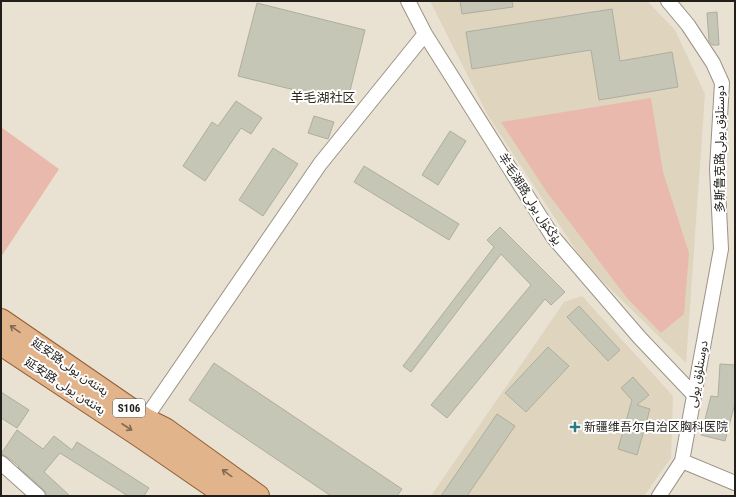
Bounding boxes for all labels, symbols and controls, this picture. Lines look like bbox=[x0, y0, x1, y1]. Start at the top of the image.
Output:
street label: 多斯鲁克路دوستلۇق يولى bbox=[713, 85, 727, 213]
district label: 羊毛湖社区 bbox=[290, 90, 356, 105]
street label: 羊毛湖路يۇڭكۆل يولى bbox=[495, 151, 565, 247]
one-way arrow bbox=[10, 325, 21, 333]
street label: 延安路يەنئەن يولى bbox=[29, 335, 111, 399]
street label: دوستلۇق يولى bbox=[685, 339, 711, 408]
street label: 延安路 يەنئەن يولى bbox=[22, 355, 108, 417]
road number: S106 bbox=[113, 399, 145, 417]
place label: 新疆维吾尔自治区胸科医院 bbox=[584, 420, 728, 434]
marker: 新疆维吾尔自治区胸科医院 bbox=[569, 421, 581, 433]
one-way arrow bbox=[121, 423, 132, 431]
one-way arrow bbox=[221, 469, 232, 477]

